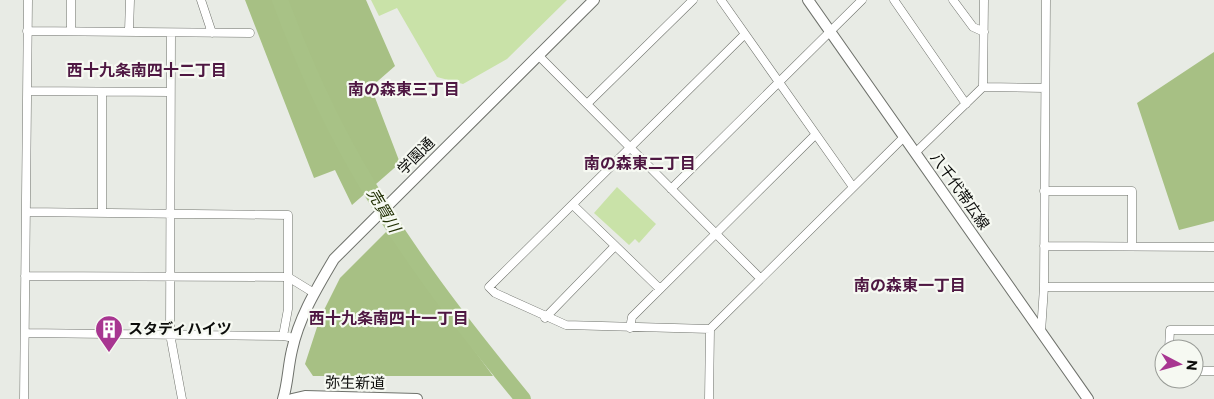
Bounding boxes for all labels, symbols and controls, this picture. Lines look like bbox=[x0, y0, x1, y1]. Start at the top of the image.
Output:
district label: 西十九条南四十二丁目 bbox=[67, 60, 227, 79]
district label: 南の森東三丁目 bbox=[348, 79, 460, 98]
street label: 学園通 bbox=[393, 133, 438, 178]
street label: 八千代帯広線 bbox=[928, 148, 994, 232]
district label: 南の森東二丁目 bbox=[584, 153, 696, 172]
water label: 売買川 bbox=[364, 184, 406, 237]
district label: 南の森東一丁目 bbox=[854, 275, 966, 294]
district label: 西十九条南四十一丁目 bbox=[309, 308, 469, 327]
building icon: スタディハイツ bbox=[94, 314, 124, 353]
place label: スタディハイツ bbox=[128, 319, 232, 337]
north arrow bbox=[1154, 339, 1204, 389]
text: N bbox=[1183, 359, 1201, 372]
street label: 弥生新道 bbox=[325, 372, 385, 392]

